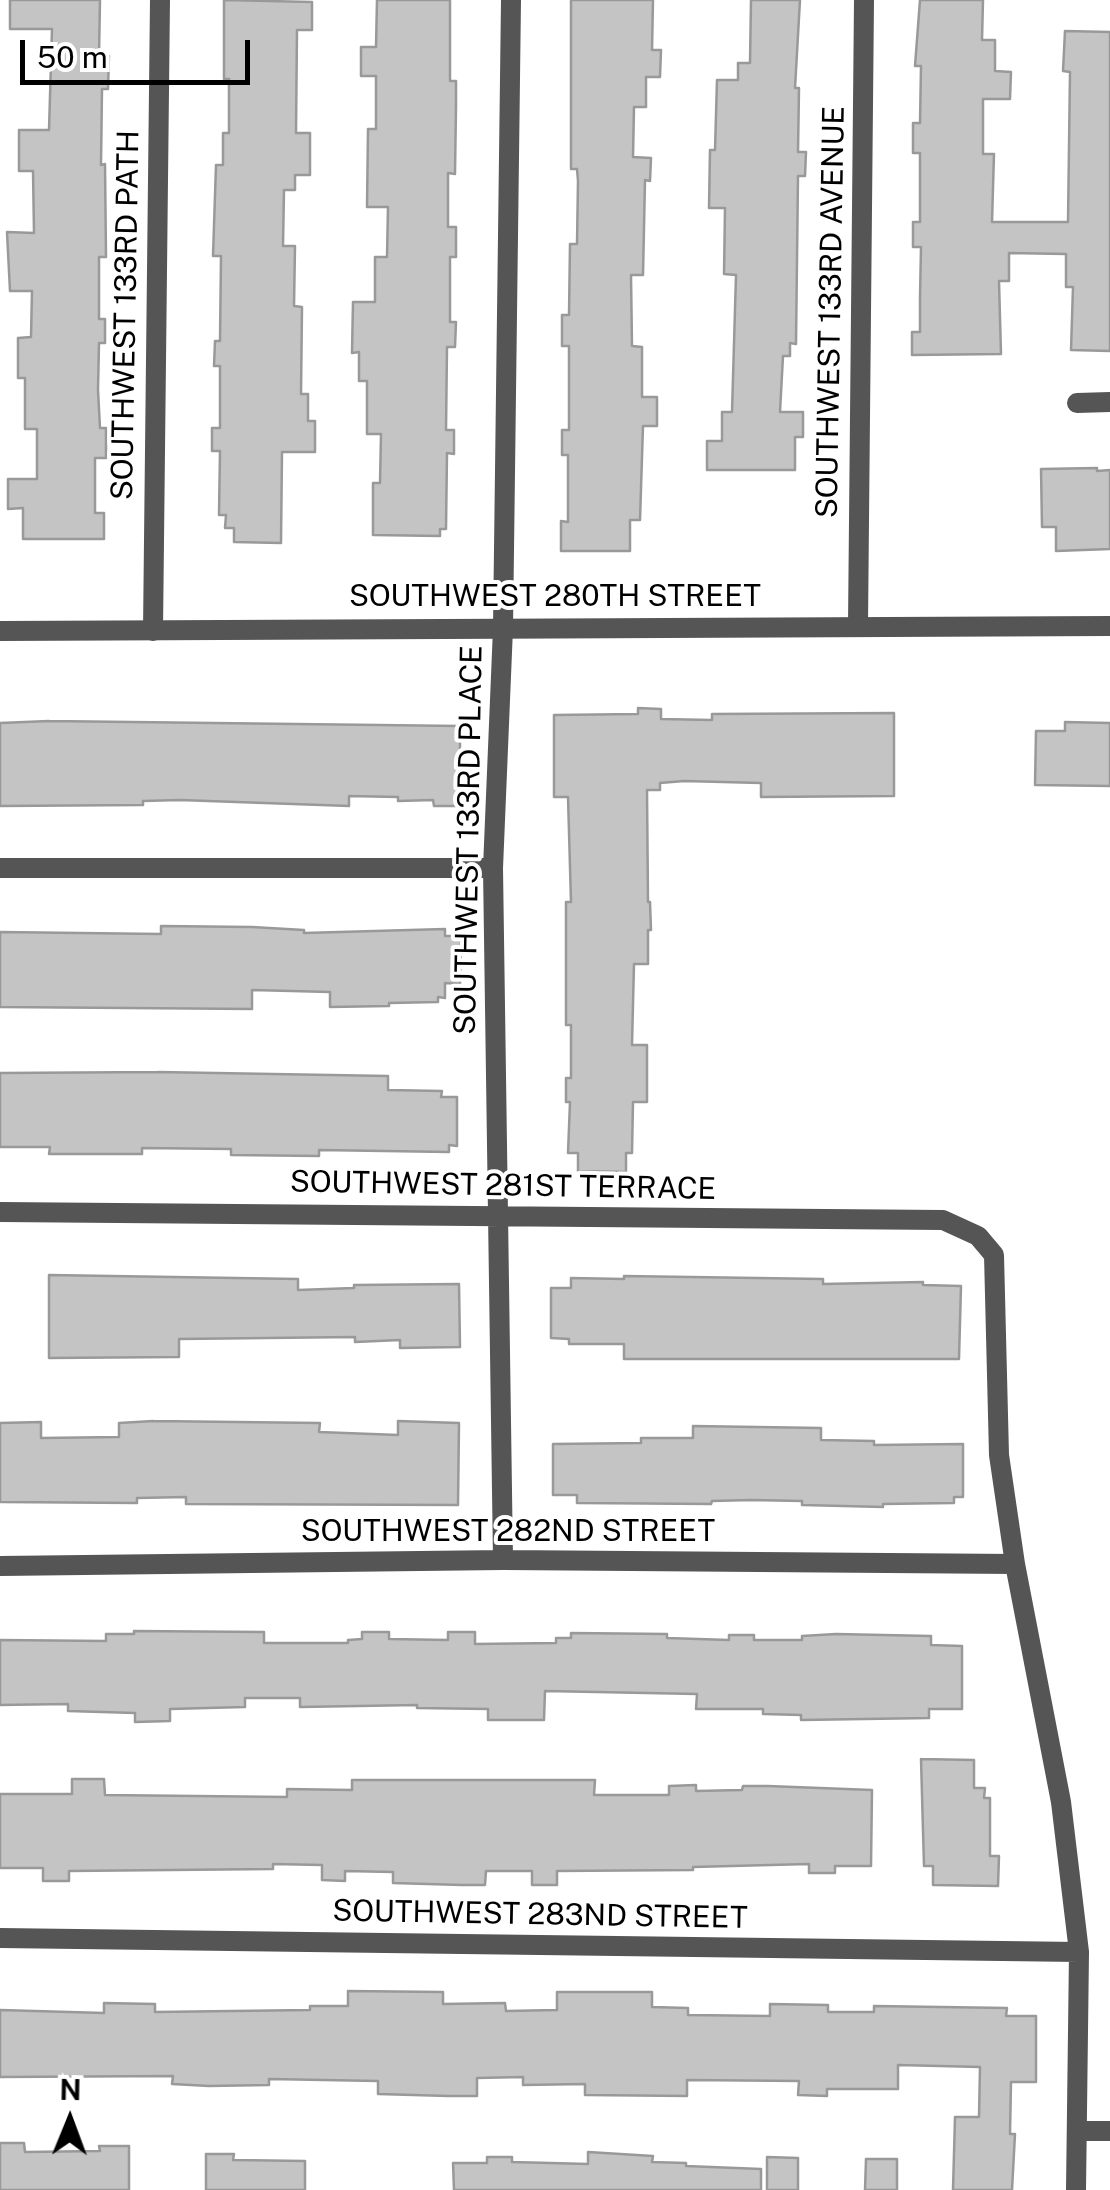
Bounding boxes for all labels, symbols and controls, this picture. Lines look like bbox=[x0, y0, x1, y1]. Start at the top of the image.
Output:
scale bar bbox=[25, 20, 255, 82]
text: 50 m bbox=[37, 39, 108, 75]
street label: SOUTHWEST 133RD AVENUE bbox=[809, 106, 853, 518]
street label: SOUTHWEST 133RD PATH bbox=[105, 130, 147, 500]
street label: SOUTHWEST 280TH STREET bbox=[349, 579, 761, 615]
street label: SOUTHWEST 133RD PLACE bbox=[448, 645, 490, 1035]
street label: SOUTHWEST 281ST TERRACE bbox=[290, 1164, 716, 1208]
street label: SOUTHWEST 282ND STREET bbox=[301, 1514, 715, 1550]
street label: SOUTHWEST 283ND STREET bbox=[332, 1893, 748, 1937]
north arrow bbox=[20, 2070, 120, 2170]
text: N bbox=[59, 2073, 82, 2106]

